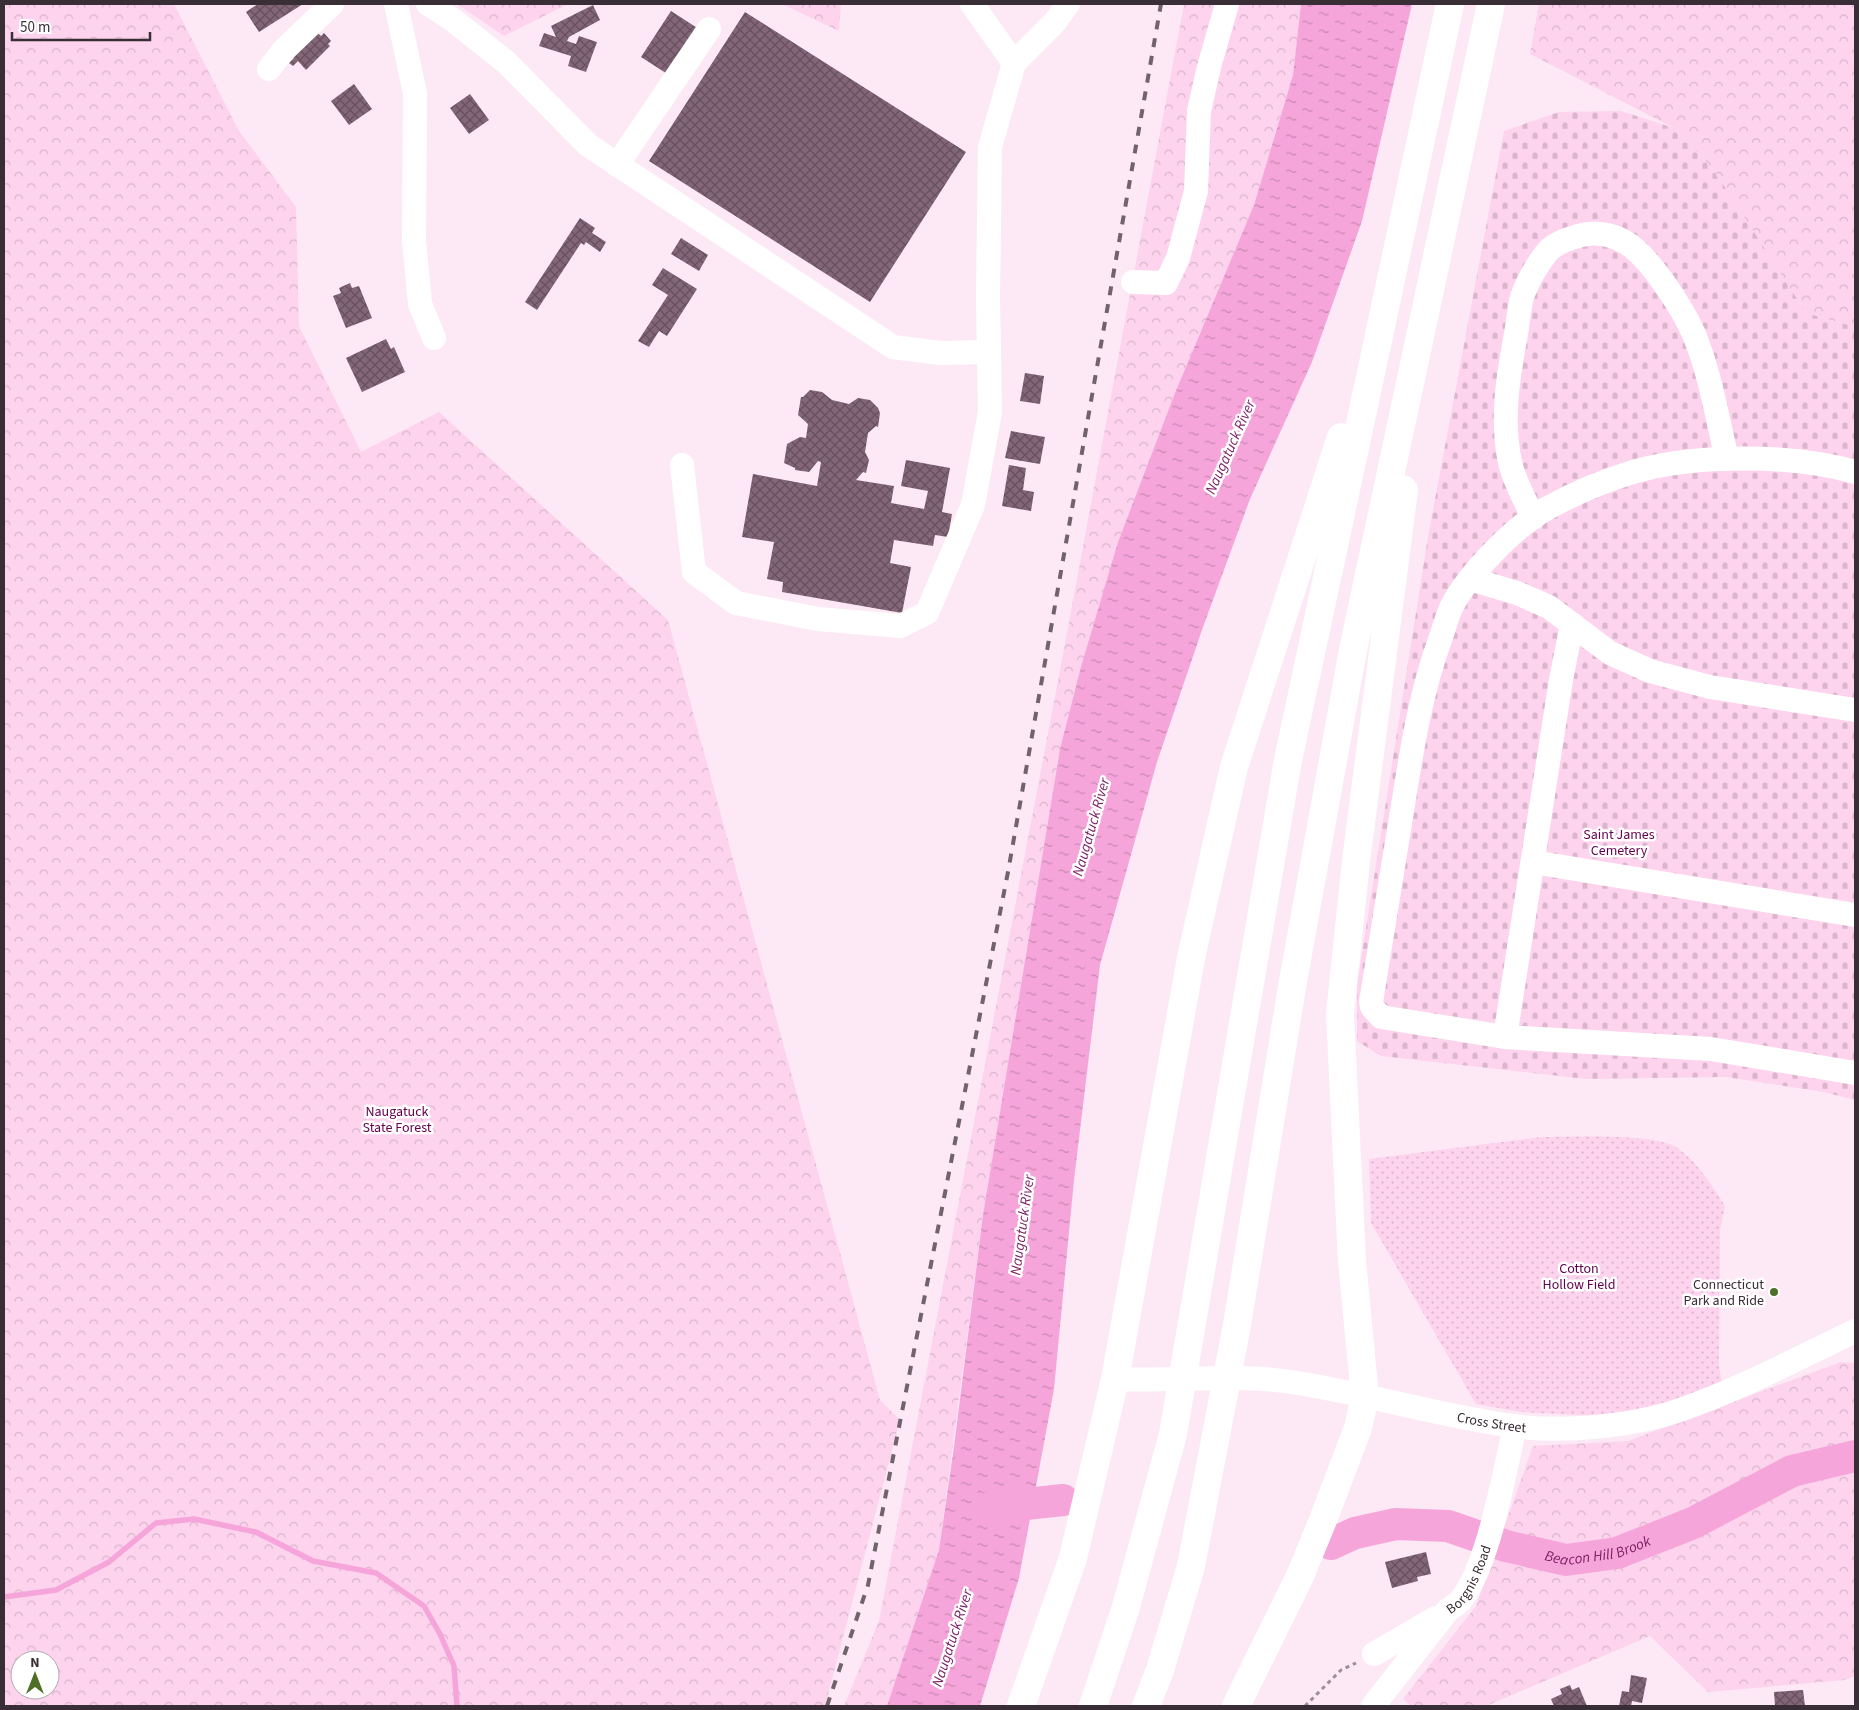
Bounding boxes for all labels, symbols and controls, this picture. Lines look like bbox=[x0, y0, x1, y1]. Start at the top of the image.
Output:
scale bar bbox=[12, 10, 150, 42]
text: 50 m bbox=[20, 17, 50, 38]
water label: Naugatuck River bbox=[1200, 396, 1261, 498]
water label: Naugatuck River bbox=[1067, 775, 1116, 879]
park label: Saint James Cemetery bbox=[1583, 825, 1655, 861]
park label: Naugatuck State Forest bbox=[362, 1102, 432, 1138]
water label: Naugatuck River bbox=[1005, 1173, 1040, 1277]
park label: Cotton Hollow Field bbox=[1543, 1259, 1615, 1295]
place label: Connecticut Park and Ride bbox=[1684, 1275, 1764, 1311]
marker: Connecticut Park and Ride bbox=[1768, 1286, 1780, 1298]
street label: Cross Street bbox=[1455, 1408, 1527, 1438]
water label: Beacon Hill Brook bbox=[1543, 1530, 1655, 1571]
street label: Borgnis Road bbox=[1442, 1543, 1497, 1619]
water label: Naugatuck River bbox=[927, 1586, 978, 1690]
north arrow bbox=[10, 1650, 60, 1700]
text: N bbox=[30, 1653, 40, 1673]

